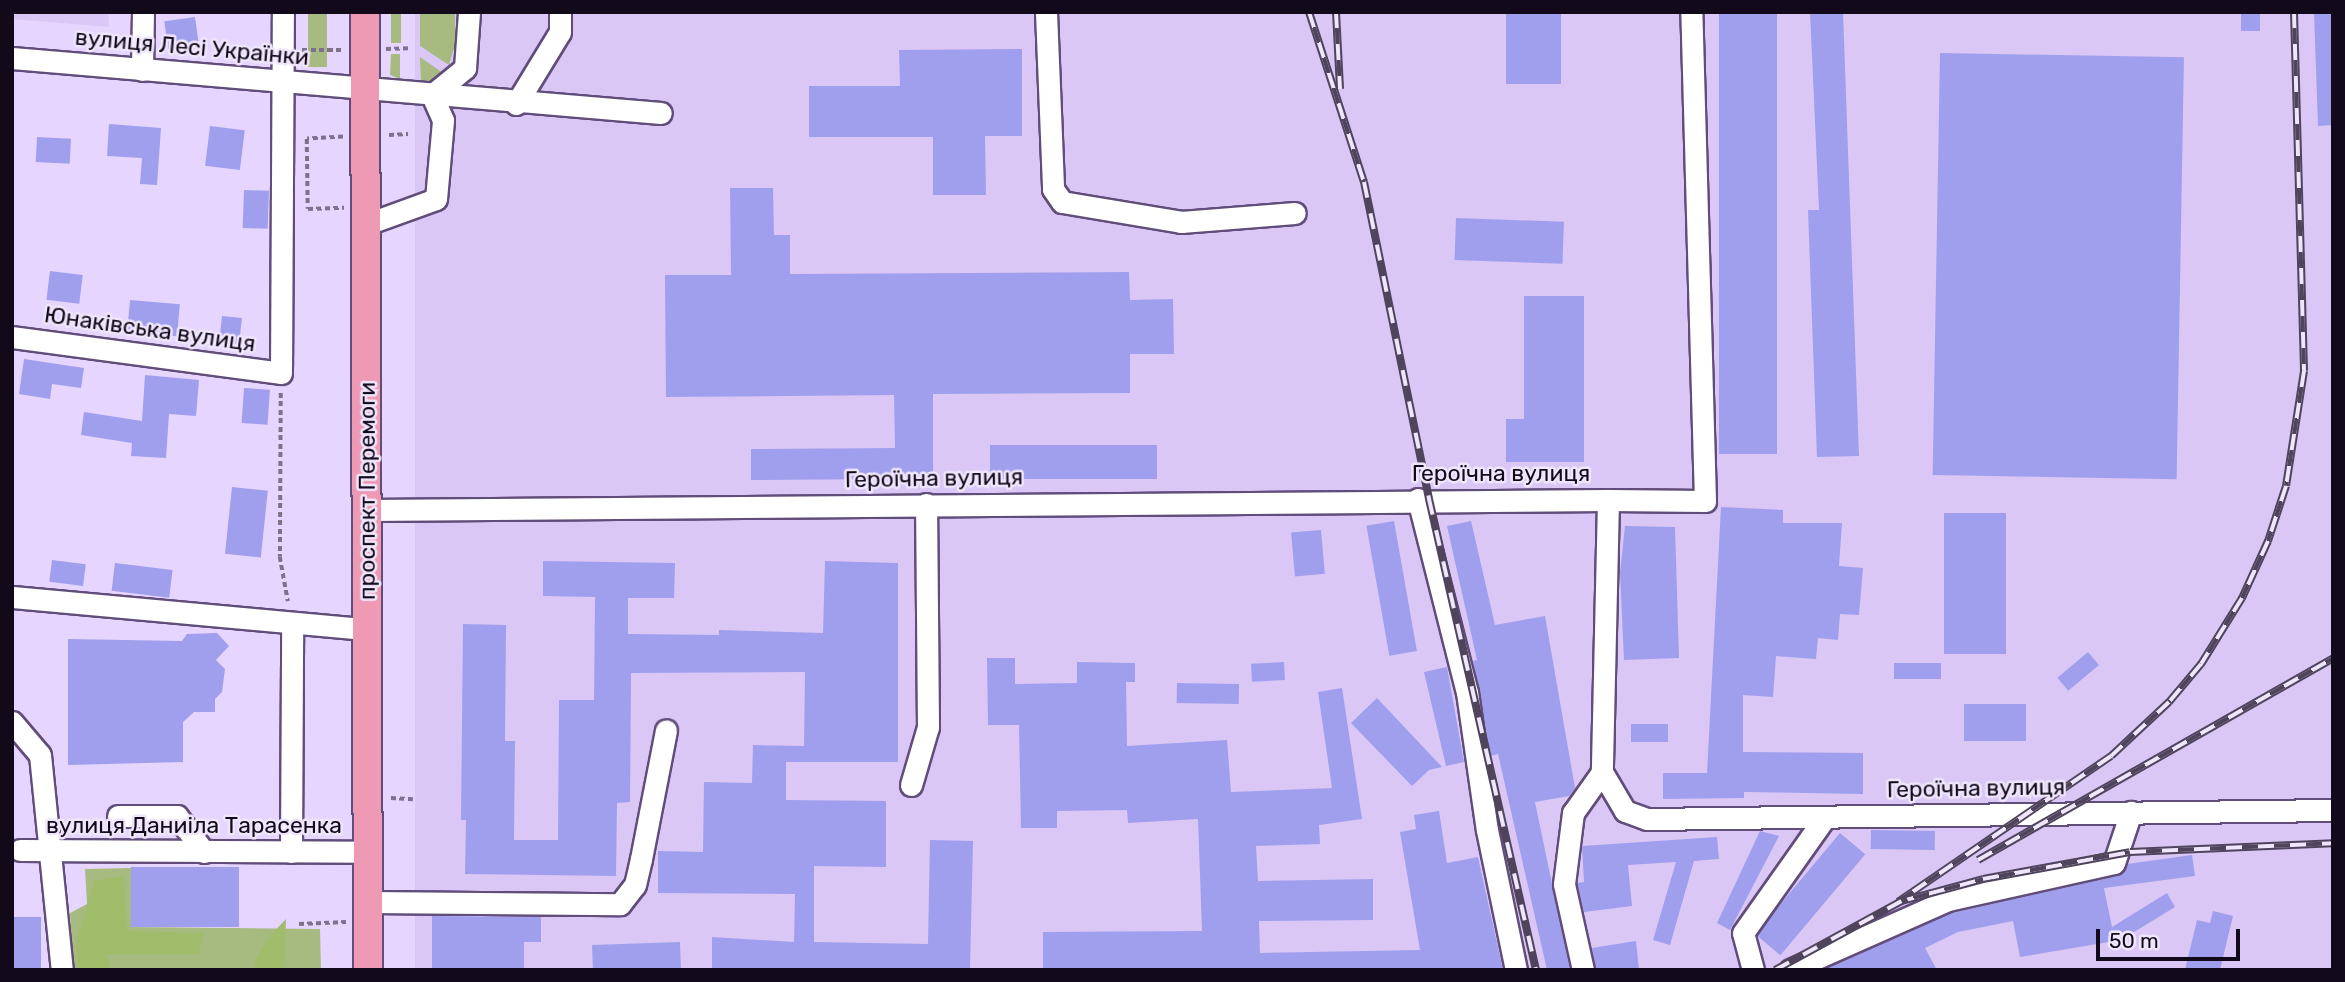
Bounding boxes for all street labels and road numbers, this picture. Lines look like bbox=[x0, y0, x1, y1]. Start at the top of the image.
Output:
street label: вулиця Лесі Українки bbox=[74, 23, 310, 71]
street label: Юнаківська вулиця bbox=[43, 301, 257, 357]
street label: проспект Перемоги bbox=[353, 382, 381, 600]
street label: Героїчна вулиця bbox=[1412, 459, 1590, 487]
street label: Героїчна вулиця bbox=[845, 463, 1023, 493]
street label: Героїчна вулиця bbox=[1887, 773, 2065, 803]
street label: вулиця Даниіла Тарасенка bbox=[46, 811, 342, 839]

